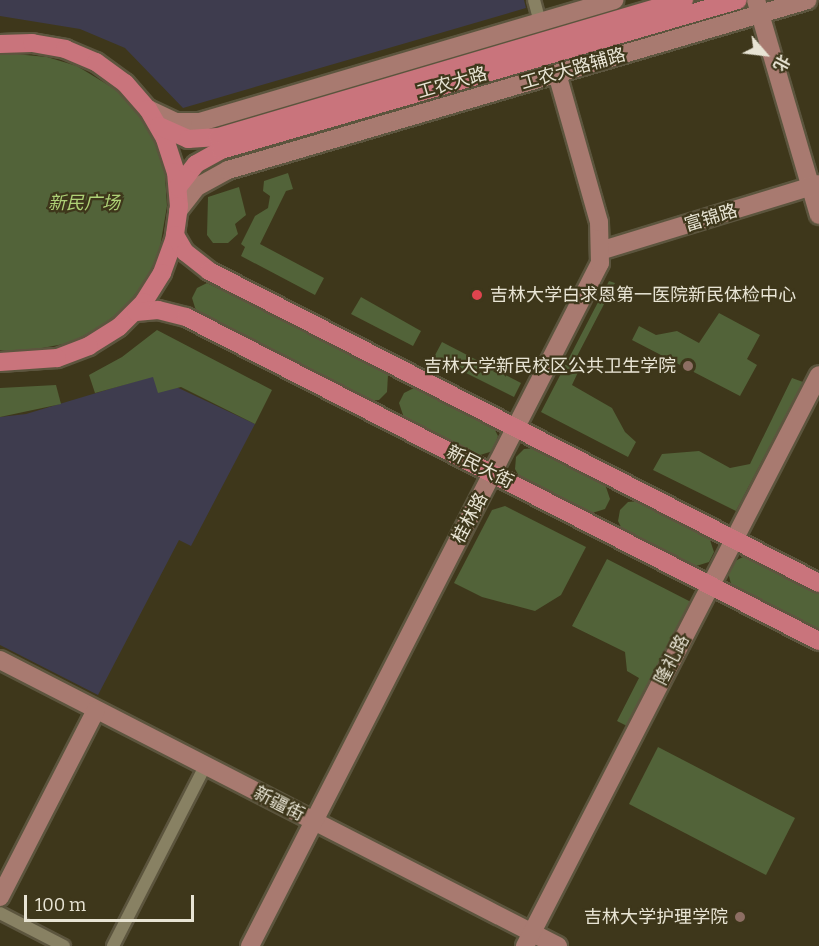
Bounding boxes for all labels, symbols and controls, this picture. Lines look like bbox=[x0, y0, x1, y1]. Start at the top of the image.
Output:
north arrow bbox=[735, 24, 795, 84]
street label: 工农大路辅路 bbox=[518, 44, 628, 94]
text: 北 bbox=[769, 51, 793, 74]
street label: 工农大路 bbox=[414, 63, 490, 103]
park label: 新民广场 bbox=[48, 192, 120, 214]
street label: 富锦路 bbox=[682, 200, 740, 236]
place label: 吉林大学白求恩第一医院新民体检中心 bbox=[490, 284, 796, 306]
marker: 吉林大学白求恩第一医院新民体检中心 bbox=[468, 286, 486, 304]
place label: 吉林大学新民校区公共卫生学院 bbox=[424, 355, 676, 377]
marker: 吉林大学新民校区公共卫生学院 bbox=[681, 359, 695, 373]
street label: 新民大街 bbox=[443, 441, 517, 493]
street label: 桂林路 bbox=[448, 489, 492, 547]
street label: 隆礼路 bbox=[650, 631, 694, 689]
street label: 新疆街 bbox=[250, 782, 308, 826]
scale bar bbox=[27, 883, 196, 921]
text: 100 m bbox=[35, 894, 86, 916]
place label: 吉林大学护理学院 bbox=[584, 906, 728, 928]
marker: 吉林大学护理学院 bbox=[733, 910, 747, 924]

